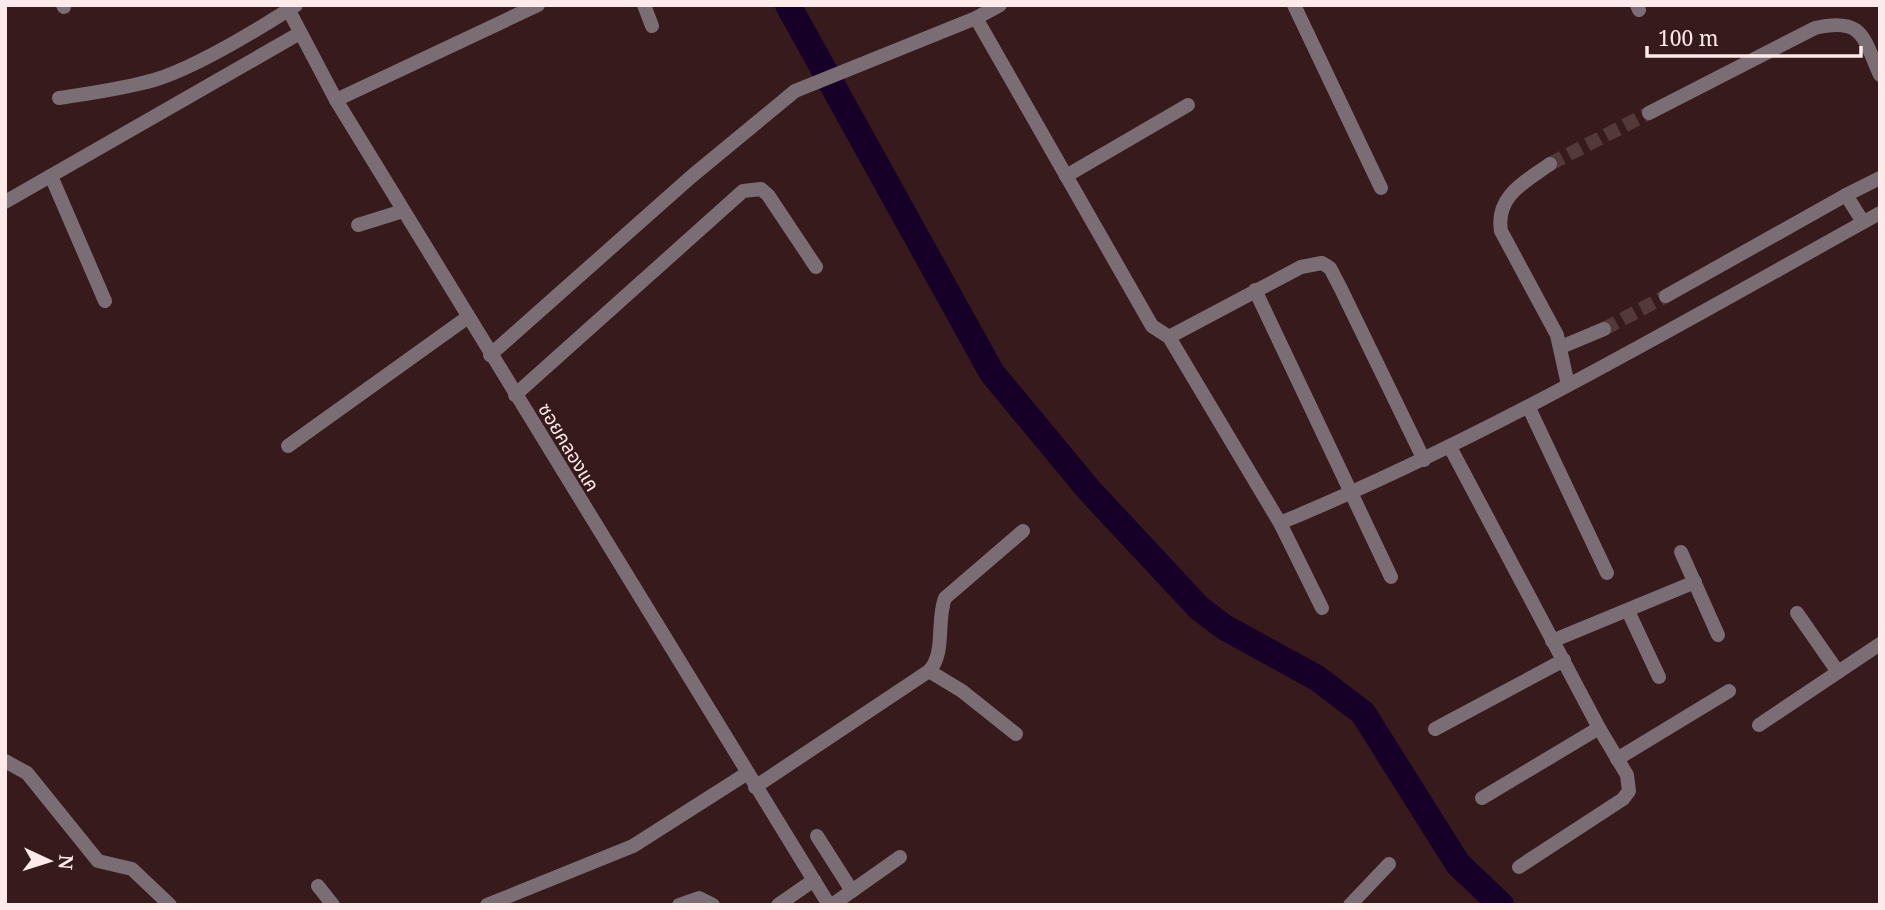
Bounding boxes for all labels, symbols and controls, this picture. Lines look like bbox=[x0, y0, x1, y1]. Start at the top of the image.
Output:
scale bar bbox=[1647, 14, 1860, 58]
text: 100 m bbox=[1658, 24, 1719, 52]
street label: ซอยคลองแค bbox=[532, 398, 606, 496]
north arrow bbox=[14, 826, 84, 896]
text: N bbox=[52, 854, 79, 871]

